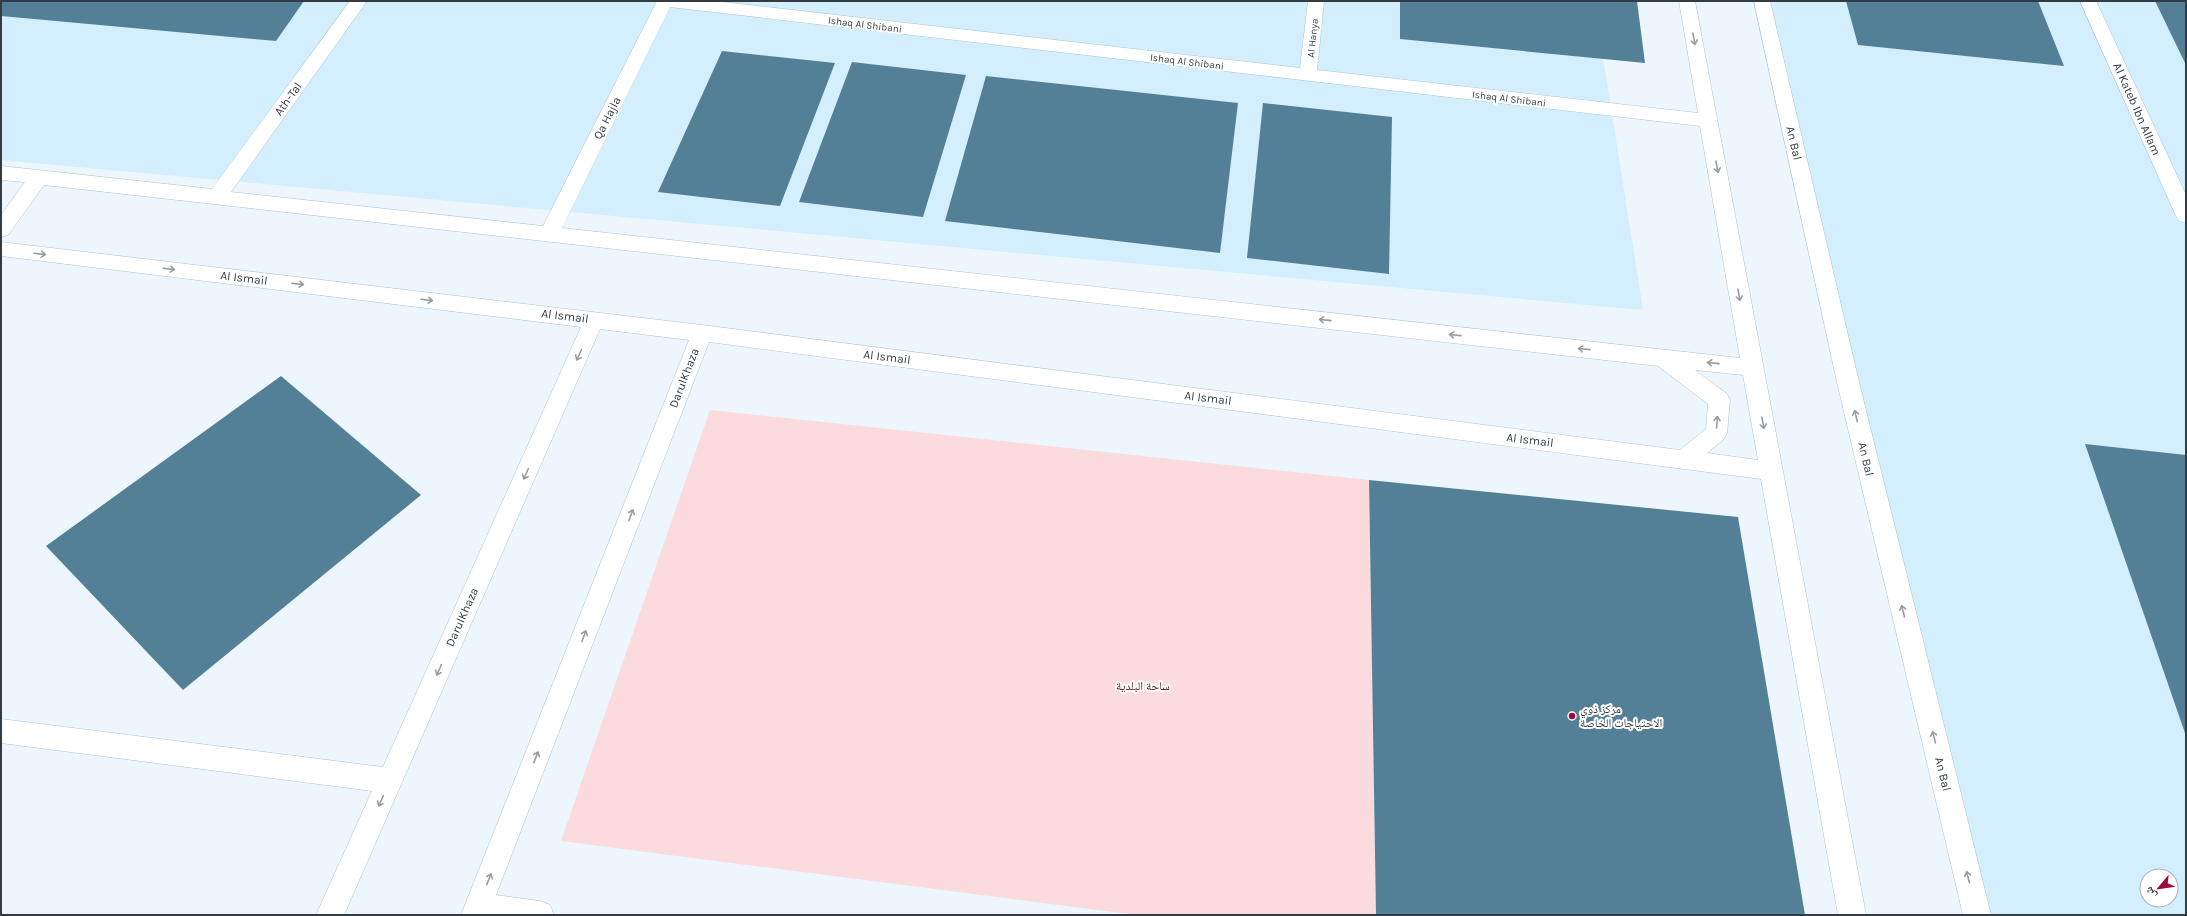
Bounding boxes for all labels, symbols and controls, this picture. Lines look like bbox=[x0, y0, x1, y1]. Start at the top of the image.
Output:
street label: Ishaq Al Shibani bbox=[827, 15, 902, 35]
street label: Al Hanya bbox=[1305, 18, 1321, 58]
one-way arrow bbox=[1690, 33, 1698, 46]
street label: Ishaq Al Shibani bbox=[1149, 52, 1224, 72]
street label: Al Kateb Ibn Allam bbox=[2110, 61, 2164, 157]
street label: Ath-Tal bbox=[271, 80, 305, 118]
street label: Ishaq Al Shibani bbox=[1471, 89, 1546, 109]
street label: Qa Hajla bbox=[590, 94, 624, 142]
street label: An Bal bbox=[1783, 125, 1805, 161]
one-way arrow bbox=[1713, 161, 1721, 174]
one-way arrow bbox=[33, 250, 46, 257]
one-way arrow bbox=[162, 265, 175, 273]
street label: Al Ismail bbox=[220, 268, 268, 288]
one-way arrow bbox=[291, 280, 304, 288]
one-way arrow bbox=[1735, 289, 1743, 302]
one-way arrow bbox=[420, 296, 433, 303]
street label: Al Ismail bbox=[541, 306, 589, 326]
one-way arrow bbox=[1319, 317, 1332, 324]
one-way arrow bbox=[1449, 331, 1462, 338]
one-way arrow bbox=[1578, 345, 1591, 353]
street label: DarulKhaza bbox=[666, 346, 702, 410]
street label: Al Ismail bbox=[863, 347, 911, 367]
one-way arrow bbox=[574, 349, 582, 361]
one-way arrow bbox=[1707, 360, 1720, 367]
street label: Al Ismail bbox=[1184, 388, 1232, 408]
one-way arrow bbox=[1852, 410, 1860, 423]
one-way arrow bbox=[1714, 416, 1721, 429]
one-way arrow bbox=[1759, 416, 1767, 429]
street label: Al Ismail bbox=[1506, 430, 1554, 450]
street label: An Bal bbox=[1855, 441, 1877, 477]
one-way arrow bbox=[522, 468, 529, 480]
one-way arrow bbox=[627, 510, 635, 522]
street label: DarulKhaza bbox=[443, 585, 481, 649]
one-way arrow bbox=[1899, 605, 1907, 618]
one-way arrow bbox=[580, 631, 588, 643]
one-way arrow bbox=[435, 663, 442, 675]
park label: ساحة البلدية bbox=[1116, 679, 1170, 693]
place label: مركز ذوي الاحتياجات الخاصة bbox=[1580, 702, 1663, 730]
marker: مركز ذوي الاحتياجات الخاصة bbox=[1567, 711, 1577, 721]
one-way arrow bbox=[1930, 731, 1937, 744]
one-way arrow bbox=[533, 752, 541, 764]
street label: An Bal bbox=[1932, 756, 1954, 792]
one-way arrow bbox=[377, 795, 384, 807]
north arrow bbox=[2139, 868, 2179, 908]
one-way arrow bbox=[1964, 871, 1971, 884]
one-way arrow bbox=[486, 873, 494, 885]
text: ش bbox=[2142, 884, 2160, 901]

